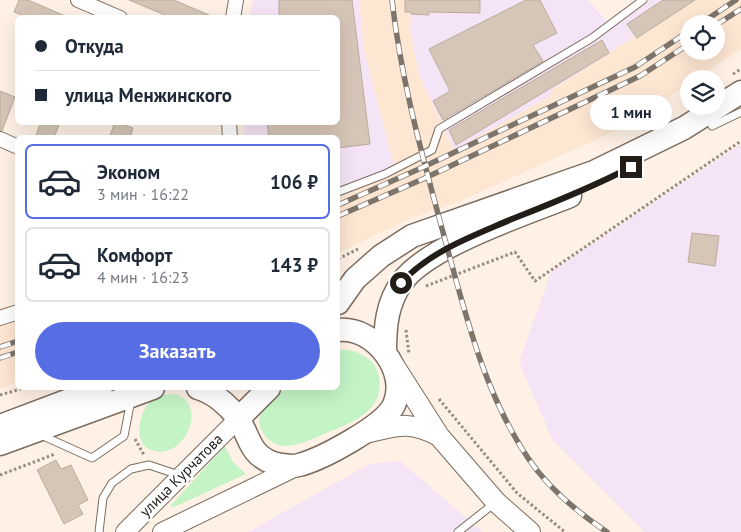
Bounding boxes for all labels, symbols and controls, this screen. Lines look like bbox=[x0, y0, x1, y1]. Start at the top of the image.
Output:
map controls bbox=[680, 15, 725, 115]
button: locate bbox=[680, 15, 725, 60]
text: Откуда bbox=[65, 34, 124, 58]
button: layers bbox=[680, 70, 725, 115]
text: улица Менжинского bbox=[65, 83, 232, 107]
callout: 1 мин bbox=[590, 94, 672, 130]
text: 1 мин bbox=[610, 102, 652, 122]
route end bbox=[620, 156, 642, 178]
icon: car bbox=[37, 159, 82, 204]
text: Эконом bbox=[97, 160, 160, 184]
text: 106 ₽ bbox=[270, 170, 318, 194]
text: 3 мин · 16:22 bbox=[97, 184, 189, 204]
icon: car bbox=[37, 242, 82, 287]
text: Комфорт bbox=[97, 243, 173, 267]
text: 143 ₽ bbox=[270, 253, 318, 277]
text: 4 мин · 16:23 bbox=[97, 267, 189, 287]
route start bbox=[390, 272, 412, 294]
button: Заказать bbox=[35, 322, 320, 380]
street label: улица Курчатова bbox=[135, 429, 227, 521]

